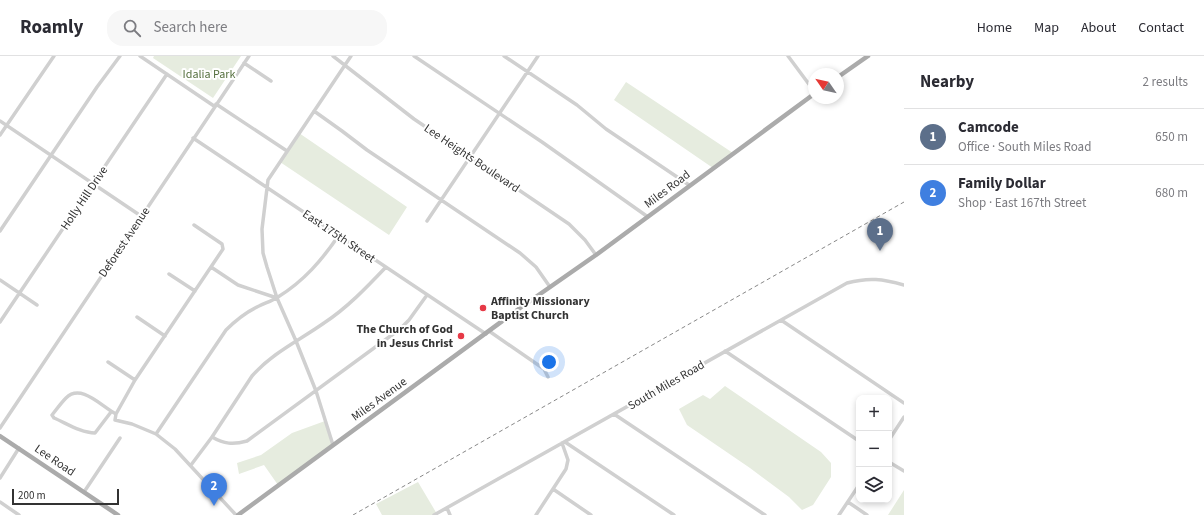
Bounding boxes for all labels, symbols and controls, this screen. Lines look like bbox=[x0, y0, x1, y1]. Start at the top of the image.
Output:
search box bbox=[107, 10, 387, 46]
text: Roamly bbox=[20, 14, 83, 41]
icon: search bbox=[121, 17, 143, 39]
text: Search here bbox=[153, 17, 227, 38]
text: Home bbox=[977, 18, 1012, 38]
text: Map bbox=[1034, 18, 1059, 38]
text: About bbox=[1081, 18, 1116, 38]
text: Contact bbox=[1138, 18, 1184, 38]
park label: Idalia Park bbox=[183, 66, 235, 83]
north arrow bbox=[808, 68, 844, 104]
text: Nearby bbox=[920, 70, 974, 94]
text: 2 results bbox=[1143, 73, 1188, 91]
text: Camcode bbox=[958, 117, 1019, 138]
street label: Lee Heights Boulevard bbox=[421, 120, 523, 197]
text: 1 bbox=[930, 128, 936, 146]
text: 650 m bbox=[1155, 128, 1188, 146]
text: Office · South Miles Road bbox=[958, 138, 1091, 156]
street label: Holly Hill Drive bbox=[57, 163, 112, 234]
street label: Miles Road bbox=[641, 166, 694, 212]
text: Family Dollar bbox=[958, 173, 1046, 194]
text: 2 bbox=[930, 184, 936, 202]
text: 680 m bbox=[1155, 184, 1188, 202]
text: Shop · East 167th Street bbox=[958, 194, 1086, 212]
street label: Deforest Avenue bbox=[95, 204, 154, 281]
street label: East 175th Street bbox=[299, 206, 379, 267]
pin: 1 bbox=[867, 218, 893, 251]
place label: Affinity Missionary Baptist Church bbox=[490, 293, 590, 324]
marker: Affinity Missionary Baptist Church bbox=[478, 303, 488, 313]
place label: The Church of God in Jesus Christ bbox=[356, 321, 453, 352]
marker: The Church of God in Jesus Christ bbox=[456, 331, 466, 341]
your location bbox=[539, 352, 559, 372]
street label: South Miles Road bbox=[625, 356, 708, 414]
street label: Miles Avenue bbox=[348, 373, 411, 425]
map controls bbox=[856, 395, 892, 503]
button: + bbox=[856, 395, 892, 431]
button: − bbox=[856, 431, 892, 467]
street label: Lee Road bbox=[31, 441, 78, 480]
button: layers bbox=[856, 467, 892, 503]
pin: 2 bbox=[201, 473, 227, 506]
scale bar bbox=[12, 487, 119, 506]
text: 200 m bbox=[18, 488, 46, 503]

